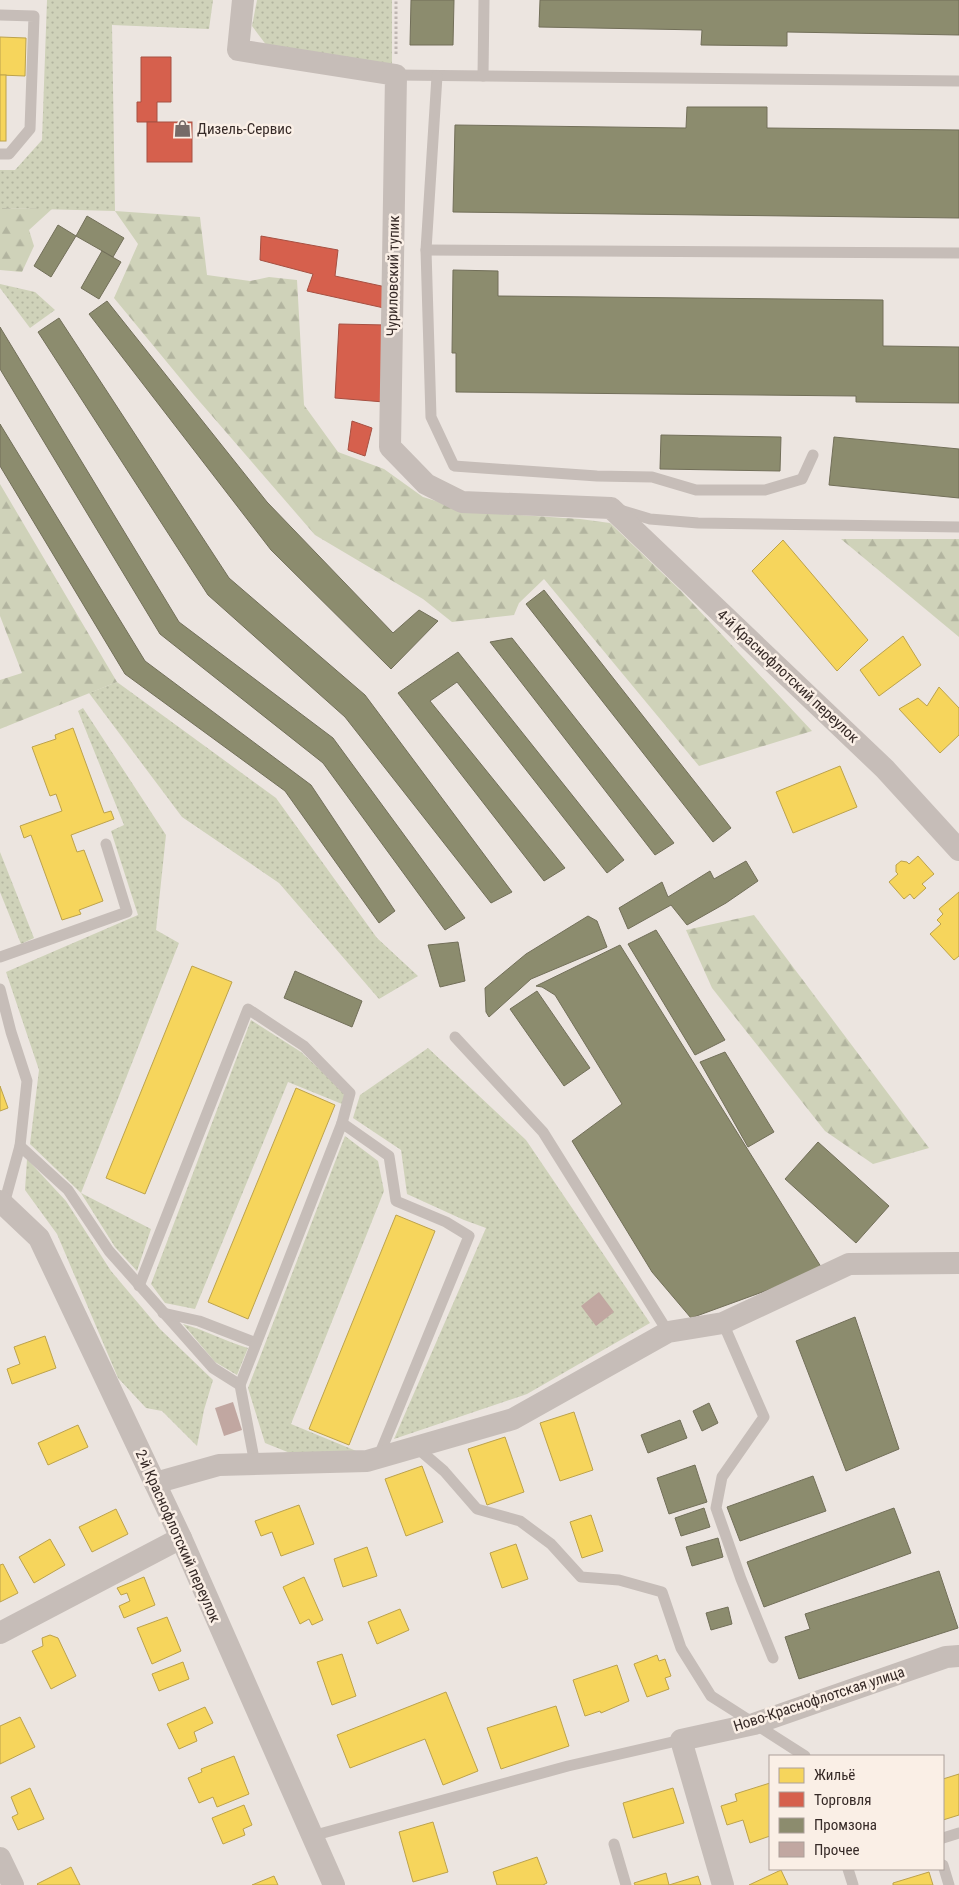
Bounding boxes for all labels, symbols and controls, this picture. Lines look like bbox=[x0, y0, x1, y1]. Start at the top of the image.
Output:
shop icon: Дизель-Сервис bbox=[173, 119, 193, 139]
place label: Дизель-Сервис bbox=[197, 120, 292, 138]
street label: Чуриловский тупик bbox=[383, 215, 403, 337]
street label: 4-й Краснофлотский переулок bbox=[713, 605, 863, 747]
street label: 2-й Краснофлотский переулок bbox=[132, 1447, 224, 1625]
street label: Ново-Краснофлотская улица bbox=[731, 1663, 907, 1735]
legend bbox=[769, 1755, 944, 1870]
text: Жильё bbox=[814, 1766, 855, 1784]
text: Торговля bbox=[814, 1791, 871, 1809]
text: Промзона bbox=[814, 1816, 877, 1834]
text: Прочее bbox=[814, 1841, 860, 1859]

